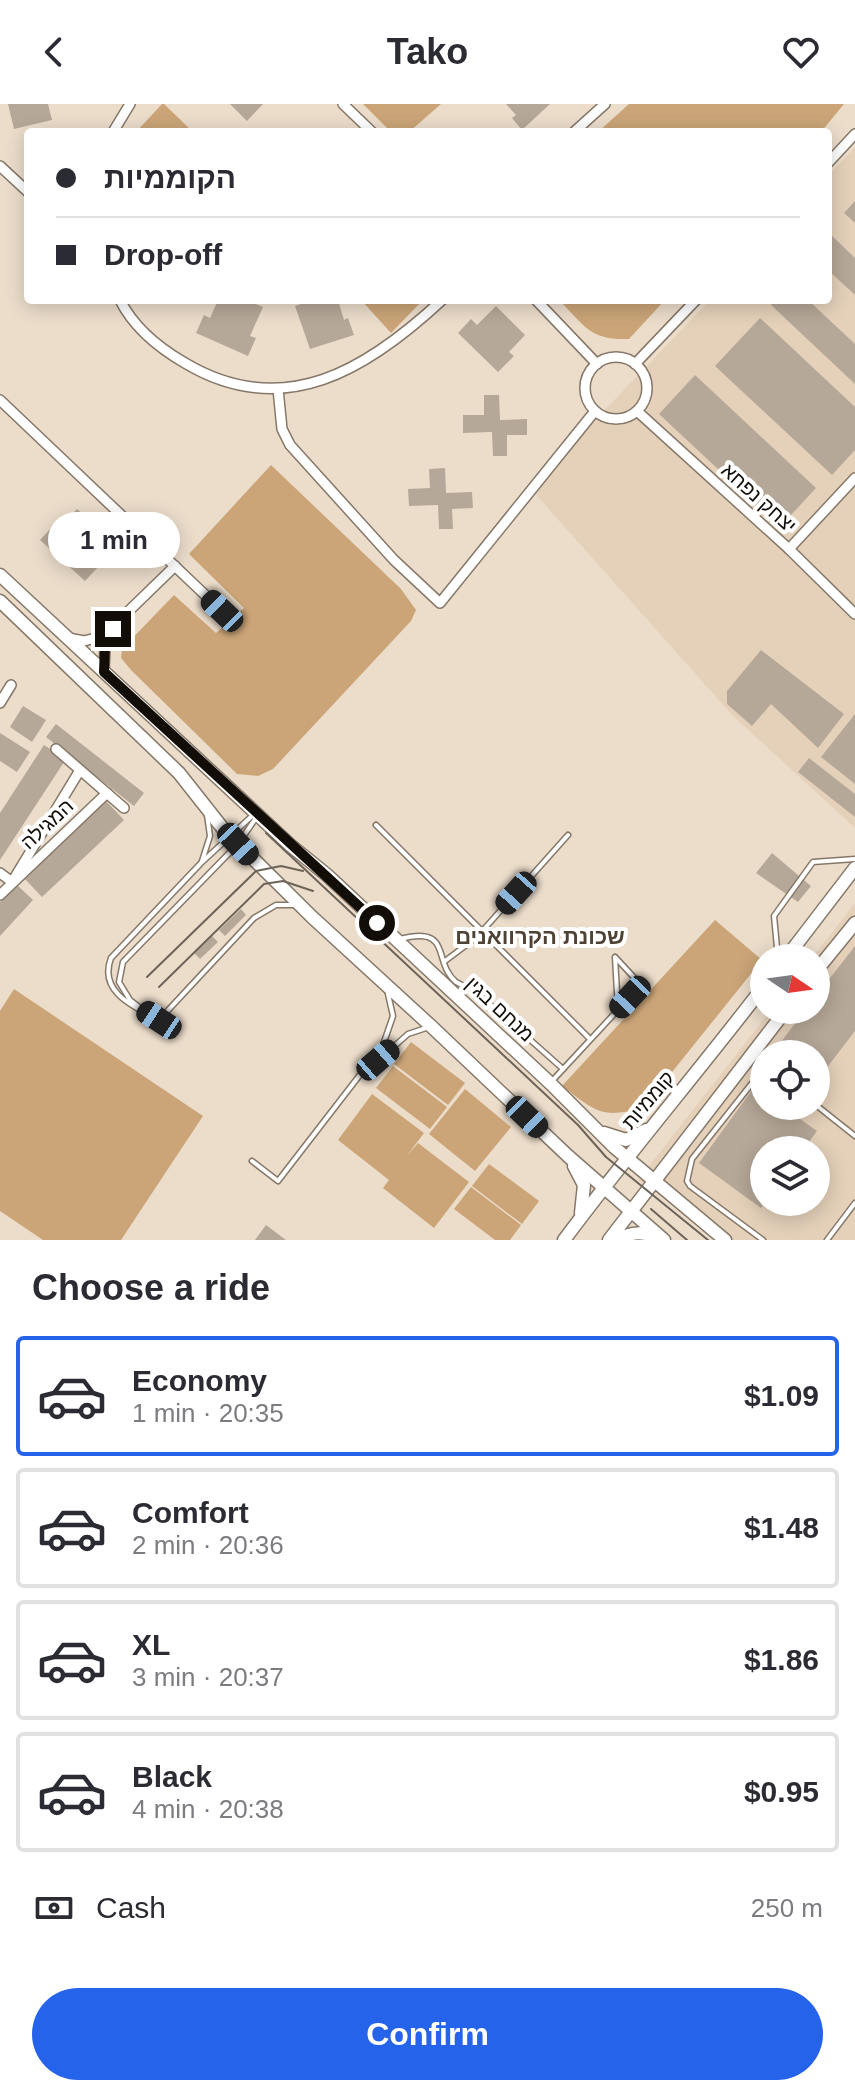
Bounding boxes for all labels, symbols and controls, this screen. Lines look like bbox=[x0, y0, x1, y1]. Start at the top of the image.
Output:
icon: back bbox=[32, 30, 76, 74]
icon: heart bbox=[779, 30, 823, 74]
text: Tako bbox=[387, 31, 468, 72]
text: הקוממיות bbox=[104, 161, 236, 194]
text: Drop-off bbox=[104, 238, 222, 271]
street label: יצחק נפחא bbox=[717, 459, 801, 537]
callout: 1 min bbox=[47, 513, 179, 569]
text: 1 min bbox=[80, 525, 148, 555]
car bbox=[196, 586, 248, 636]
route end bbox=[95, 611, 131, 647]
street label: המגילה bbox=[16, 794, 78, 854]
car bbox=[213, 818, 263, 870]
car bbox=[491, 867, 541, 919]
route start bbox=[359, 905, 395, 941]
district label: שכונת הקרוואנים bbox=[455, 924, 625, 949]
north arrow bbox=[750, 944, 830, 1024]
map controls bbox=[750, 944, 830, 1216]
car bbox=[605, 971, 655, 1023]
street label: מנחם בגין bbox=[462, 972, 538, 1046]
car bbox=[132, 997, 186, 1043]
car bbox=[352, 1035, 404, 1085]
button: locate bbox=[750, 1040, 830, 1120]
street label: קוממיות bbox=[617, 1067, 679, 1133]
car bbox=[501, 1092, 553, 1142]
button: layers bbox=[750, 1136, 830, 1216]
text: Choose a ride bbox=[32, 1267, 270, 1308]
icon: car bbox=[36, 1360, 108, 1432]
text: Economy bbox=[132, 1364, 267, 1397]
text: $1.09 bbox=[744, 1379, 819, 1412]
text: 1 min · 20:35 bbox=[132, 1398, 284, 1428]
icon: car bbox=[36, 1492, 108, 1564]
text: Comfort bbox=[132, 1496, 249, 1529]
text: $1.48 bbox=[744, 1511, 819, 1544]
text: 2 min · 20:36 bbox=[132, 1530, 284, 1560]
icon: car bbox=[36, 1624, 108, 1696]
text: XL bbox=[132, 1628, 170, 1661]
text: $1.86 bbox=[744, 1643, 819, 1676]
text: 3 min · 20:37 bbox=[132, 1662, 284, 1692]
icon: car bbox=[36, 1756, 108, 1828]
text: Black bbox=[132, 1760, 212, 1793]
text: $0.95 bbox=[744, 1775, 819, 1808]
text: 4 min · 20:38 bbox=[132, 1794, 284, 1824]
icon: cash bbox=[32, 1886, 76, 1930]
text: Cash bbox=[96, 1891, 166, 1924]
text: 250 m bbox=[751, 1893, 823, 1923]
button: Confirm bbox=[32, 1988, 823, 2080]

